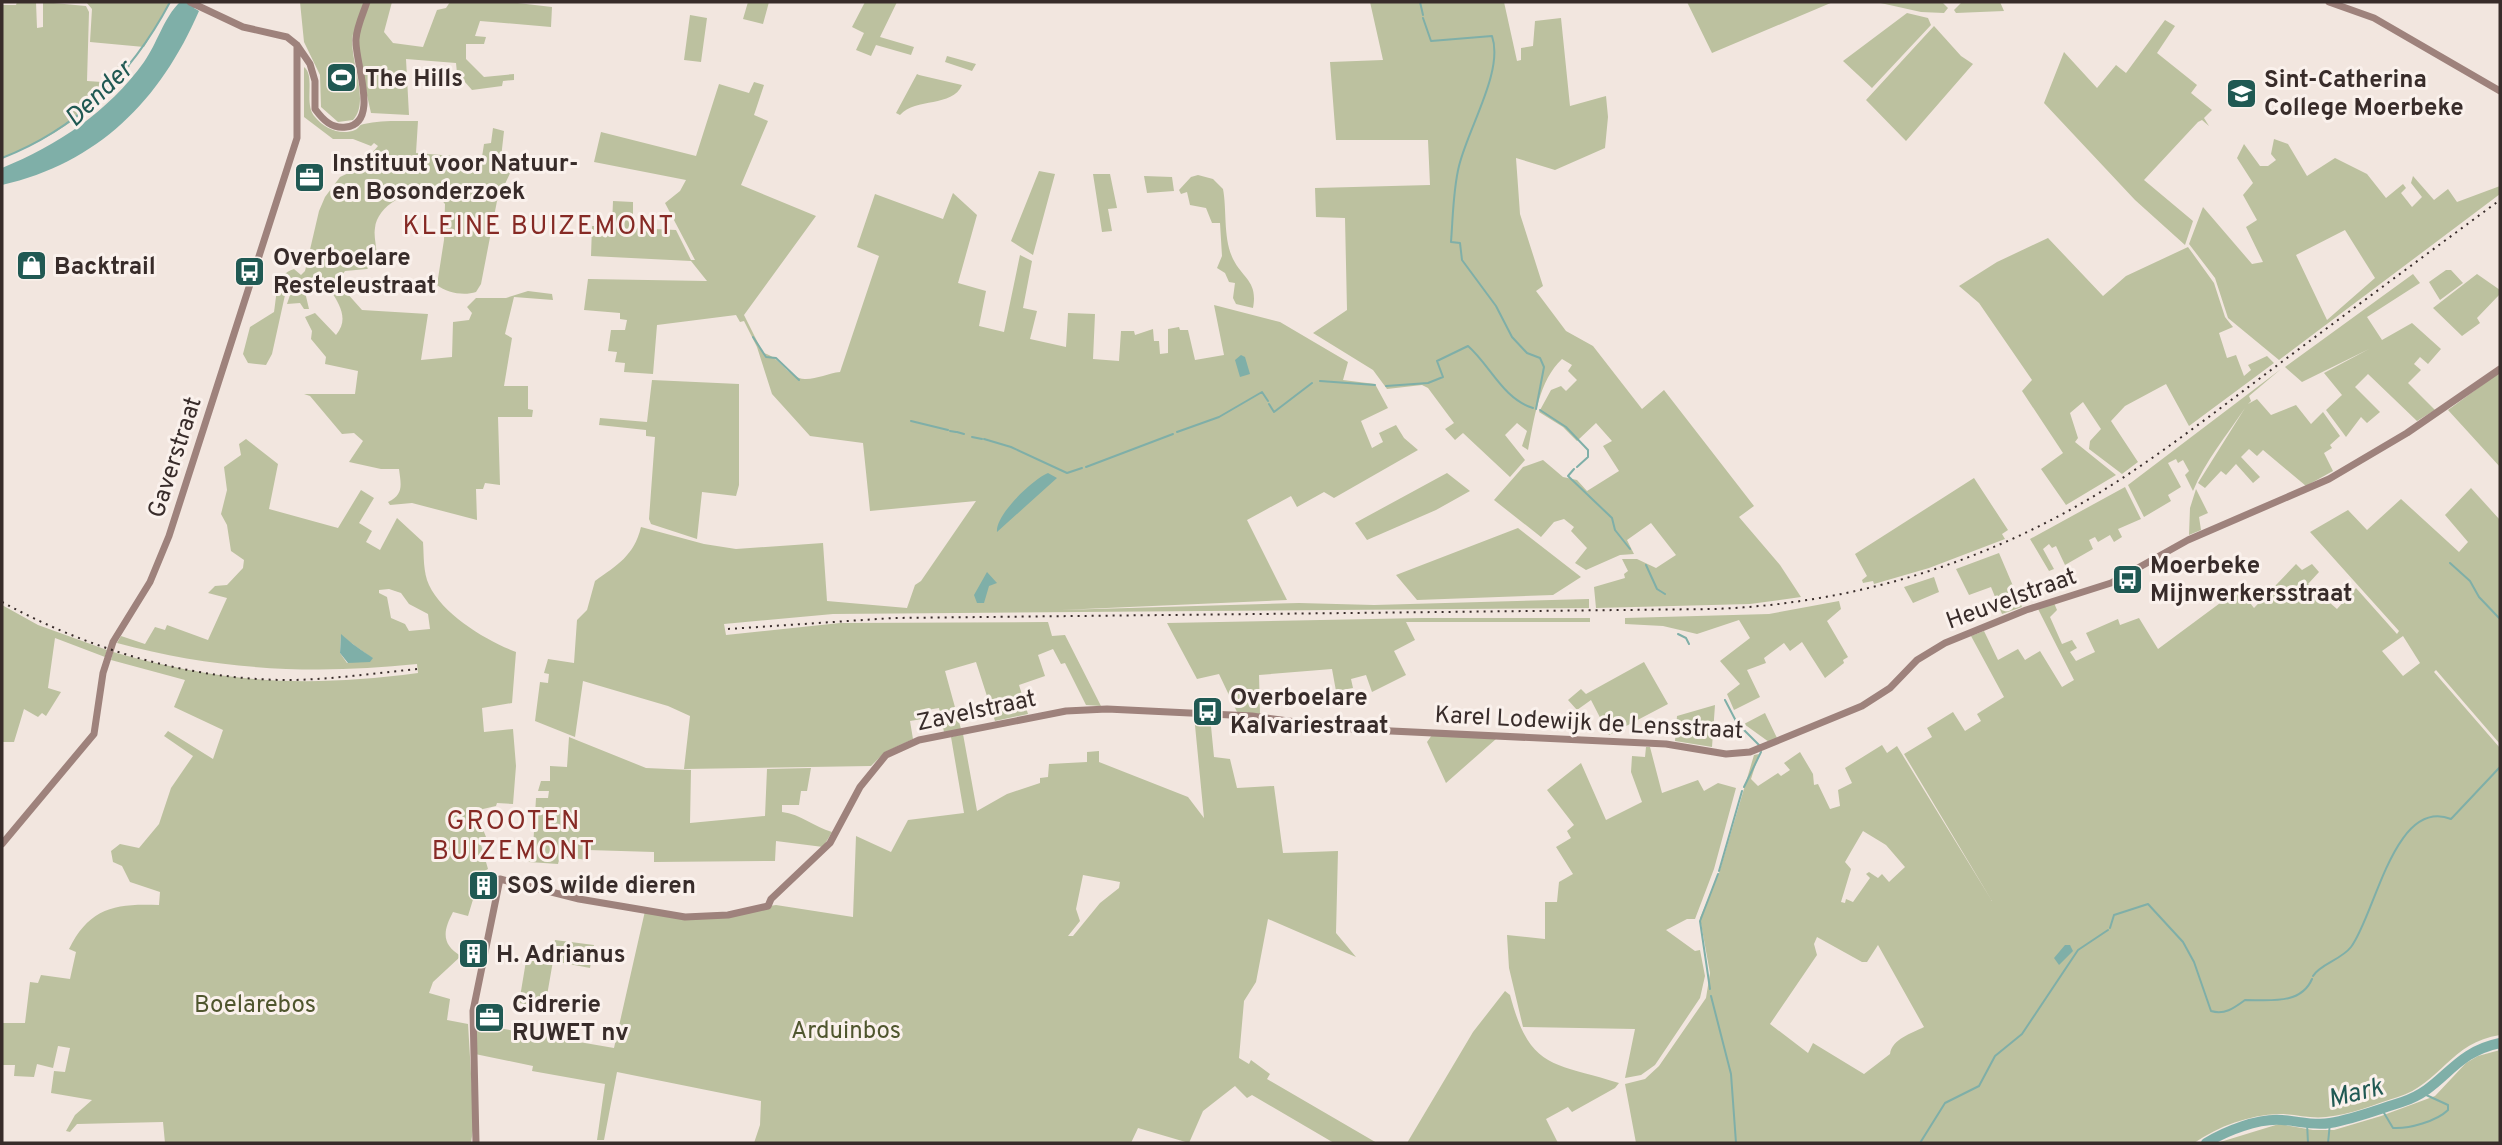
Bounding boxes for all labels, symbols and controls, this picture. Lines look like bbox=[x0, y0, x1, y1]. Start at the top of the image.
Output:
water label: Dender bbox=[59, 53, 142, 135]
sports icon: The Hills bbox=[325, 61, 359, 95]
place label: The Hills bbox=[365, 65, 463, 95]
place label: Sint-Catherina College Moerbeke bbox=[2264, 66, 2464, 124]
school or university icon: Sint-Catherina College Moerbeke bbox=[2224, 76, 2258, 110]
place label: Instituut voor Natuur- en Bosonderzoek bbox=[332, 150, 579, 208]
office icon: Instituut voor Natuur- en Bosonderzoek bbox=[292, 160, 326, 194]
district label: KLEINE BUIZEMONT bbox=[402, 211, 676, 244]
place label: Overboelare Resteleustraat bbox=[273, 244, 436, 302]
shop icon: Backtrail bbox=[14, 249, 48, 283]
place label: Backtrail bbox=[54, 253, 156, 283]
bus stop icon: Overboelare Resteleustraat bbox=[233, 254, 267, 288]
street label: Gaverstraat bbox=[142, 393, 210, 522]
place label: Moerbeke Mijnwerkersstraat bbox=[2150, 552, 2352, 610]
street label: Heuvelstraat bbox=[1942, 562, 2081, 637]
bus stop icon: Moerbeke Mijnwerkersstraat bbox=[2110, 562, 2144, 596]
place label: Overboelare Kalvariestraat bbox=[1230, 684, 1388, 742]
street label: Zavelstraat bbox=[914, 685, 1039, 739]
bus stop icon: Overboelare Kalvariestraat bbox=[1190, 694, 1224, 728]
street label: Karel Lodewijk de Lensstraat bbox=[1434, 701, 1744, 747]
district label: GROOTEN BUIZEMONT bbox=[432, 806, 596, 869]
building icon: SOS wilde dieren bbox=[467, 868, 501, 902]
place label: SOS wilde dieren bbox=[507, 872, 696, 902]
building icon: H. Adrianus bbox=[456, 937, 490, 971]
place label: H. Adrianus bbox=[496, 941, 626, 971]
park label: Boelarebos bbox=[194, 991, 316, 1021]
place label: Cidrerie RUWET nv bbox=[512, 991, 629, 1049]
office icon: Cidrerie RUWET nv bbox=[472, 1001, 506, 1035]
park label: Arduinbos bbox=[791, 1017, 901, 1047]
water label: Mark bbox=[2325, 1071, 2387, 1117]

